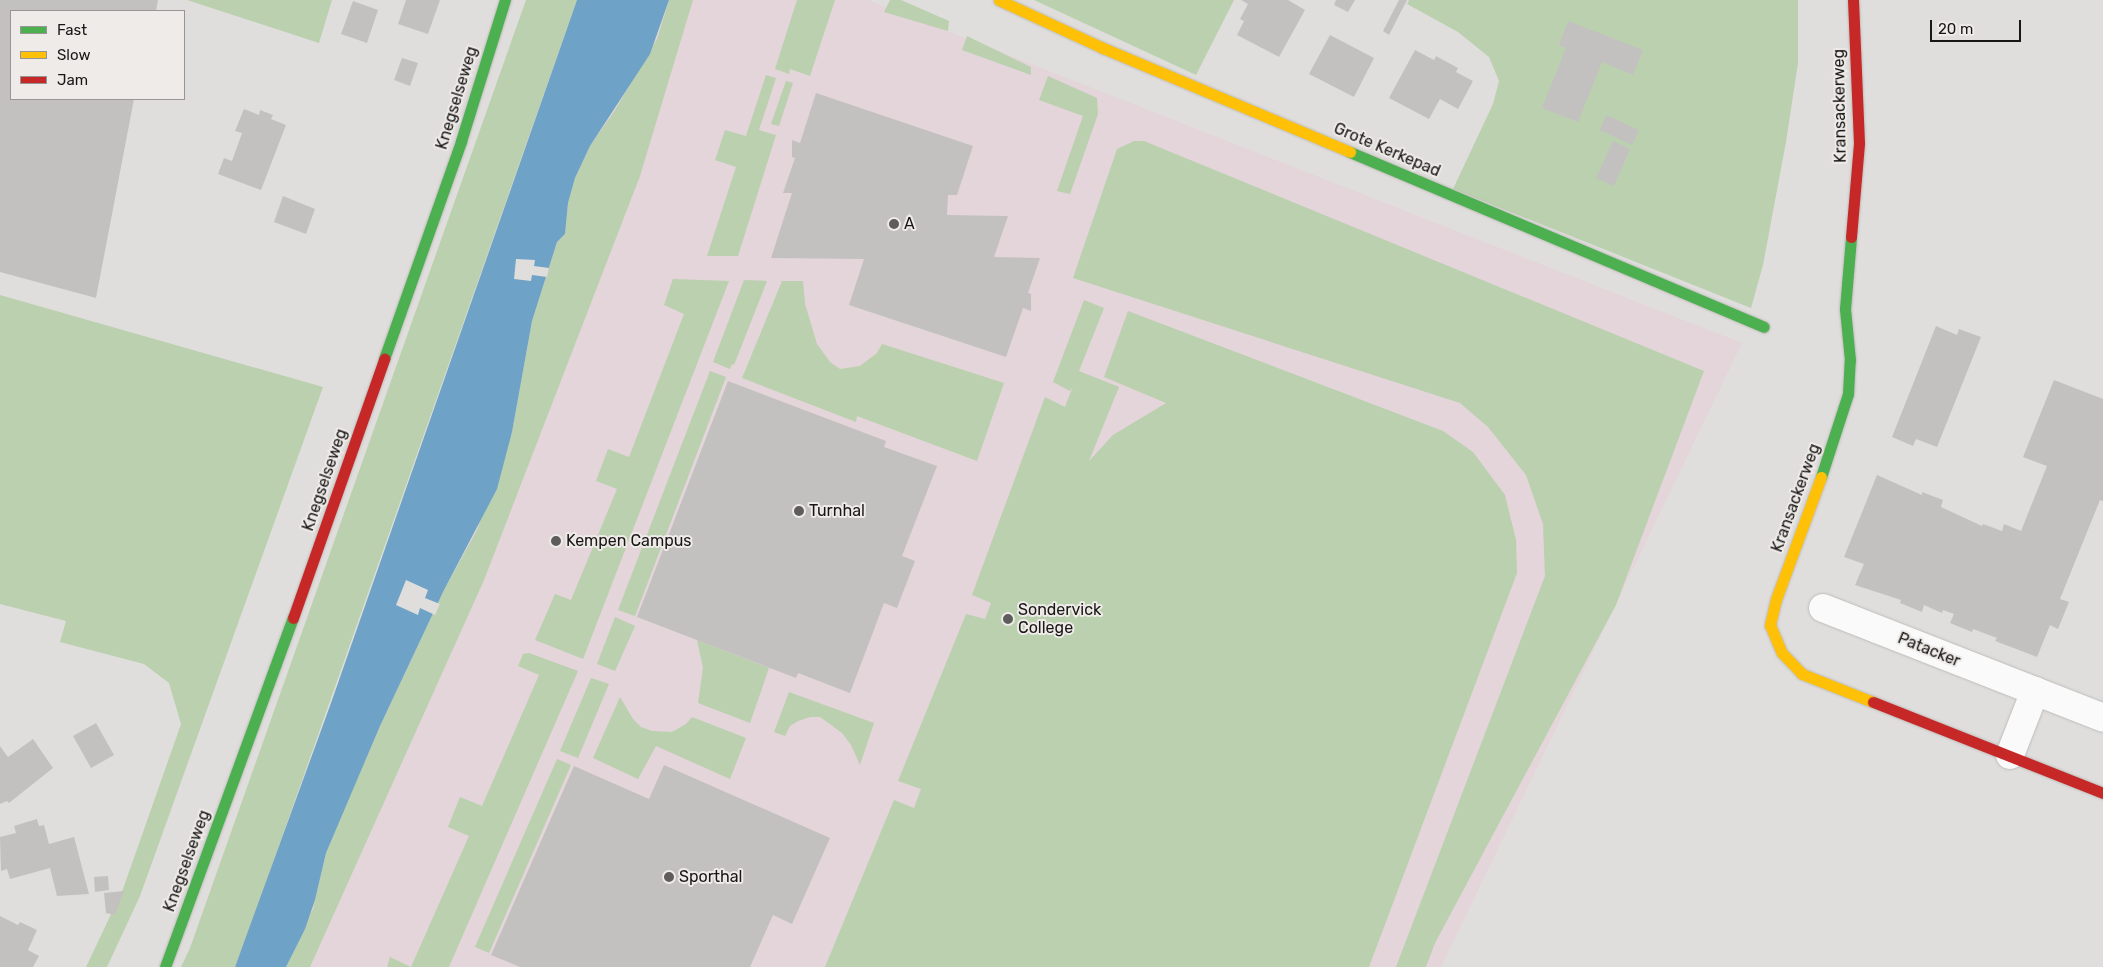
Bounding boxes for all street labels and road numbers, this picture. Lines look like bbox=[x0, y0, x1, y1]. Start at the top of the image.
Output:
street label: Knegselseweg bbox=[432, 44, 482, 152]
street label: Kransackerweg bbox=[1829, 49, 1851, 163]
street label: Grote Kerkepad bbox=[1331, 119, 1443, 181]
street label: Knegselseweg bbox=[299, 426, 351, 534]
street label: Kransackerweg bbox=[1767, 441, 1825, 555]
street label: Patacker bbox=[1895, 629, 1963, 671]
street label: Knegselseweg bbox=[160, 808, 214, 914]

